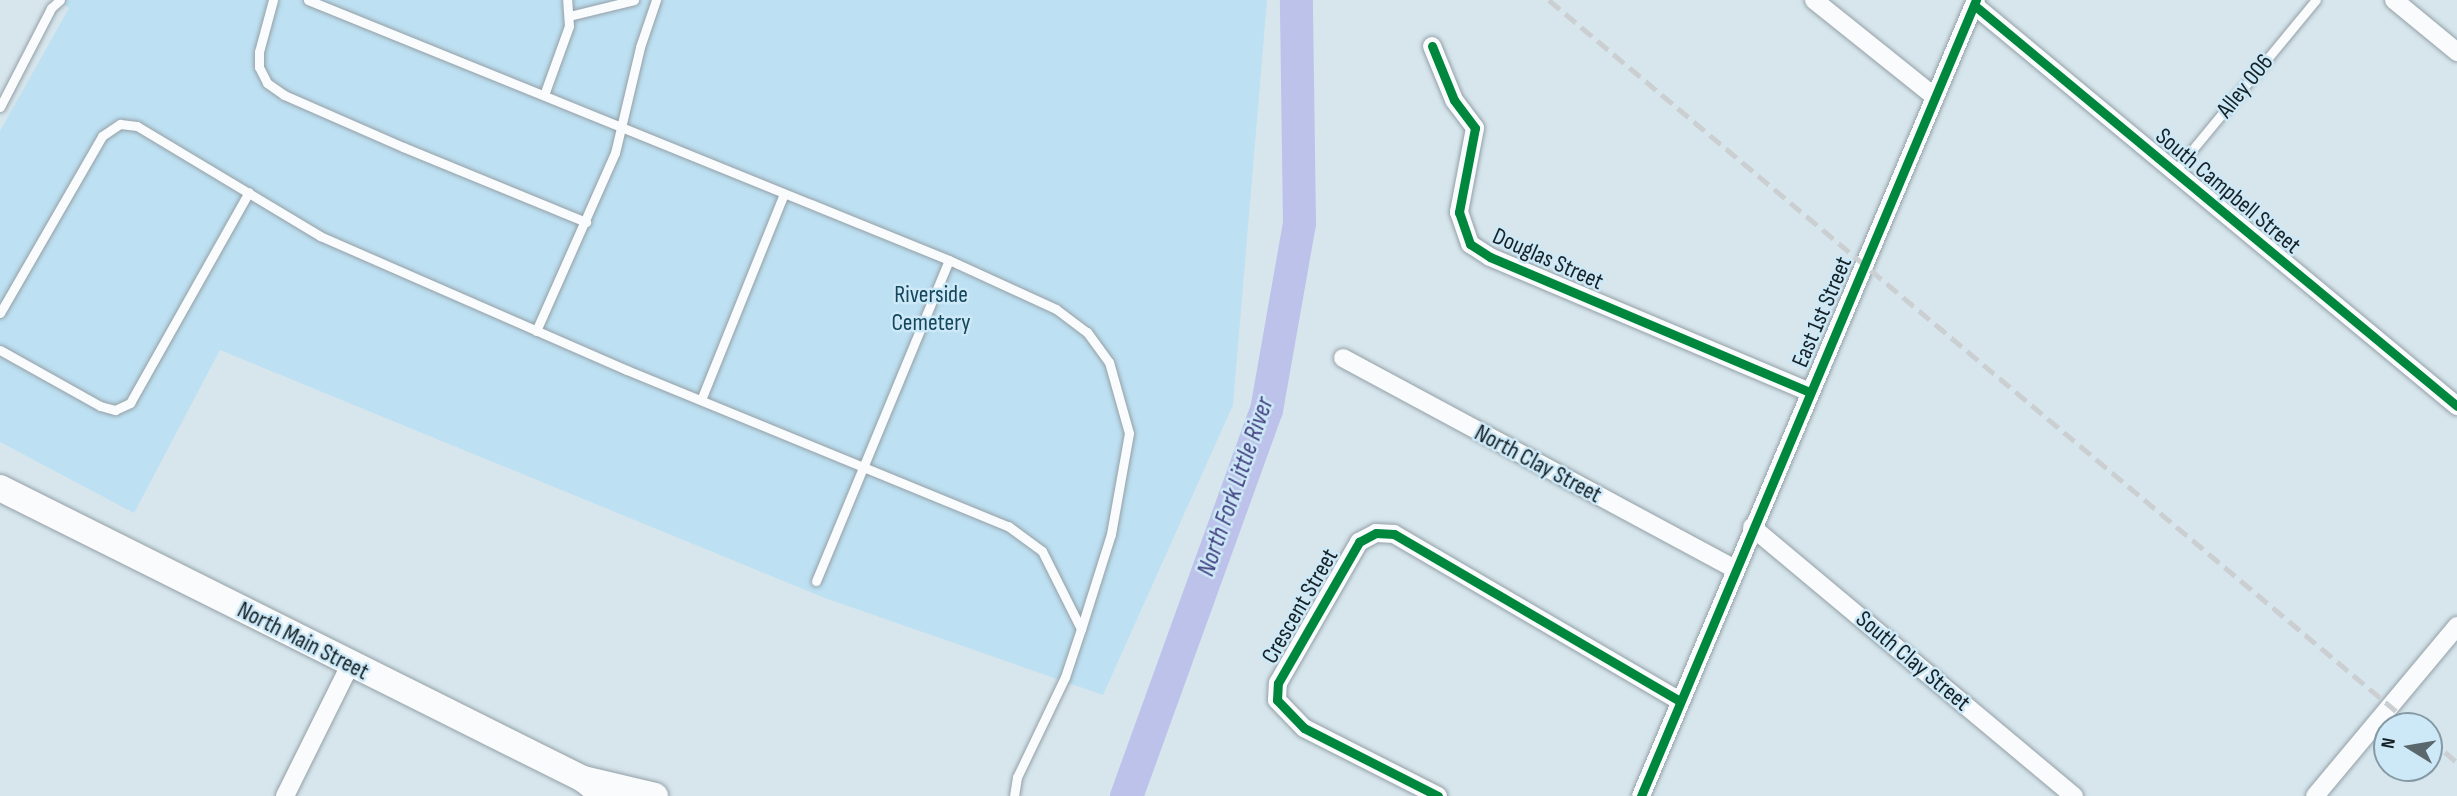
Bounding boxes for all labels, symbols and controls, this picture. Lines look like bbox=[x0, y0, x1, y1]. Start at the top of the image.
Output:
street label: Alley 006 bbox=[2211, 48, 2279, 124]
street label: South Campbell Street bbox=[2150, 122, 2306, 260]
street label: Douglas Street bbox=[1488, 222, 1608, 296]
street label: East 1st Street bbox=[1786, 252, 1858, 372]
park label: Riverside Cemetery bbox=[891, 281, 971, 337]
water label: North Fork Little River bbox=[1191, 394, 1281, 580]
street label: North Clay Street bbox=[1470, 418, 1606, 510]
street label: Crescent Street bbox=[1256, 544, 1344, 668]
street label: North Main Street bbox=[233, 596, 373, 686]
street label: South Clay Street bbox=[1850, 605, 1976, 717]
north arrow bbox=[2373, 712, 2443, 782]
text: N bbox=[2377, 736, 2401, 750]

